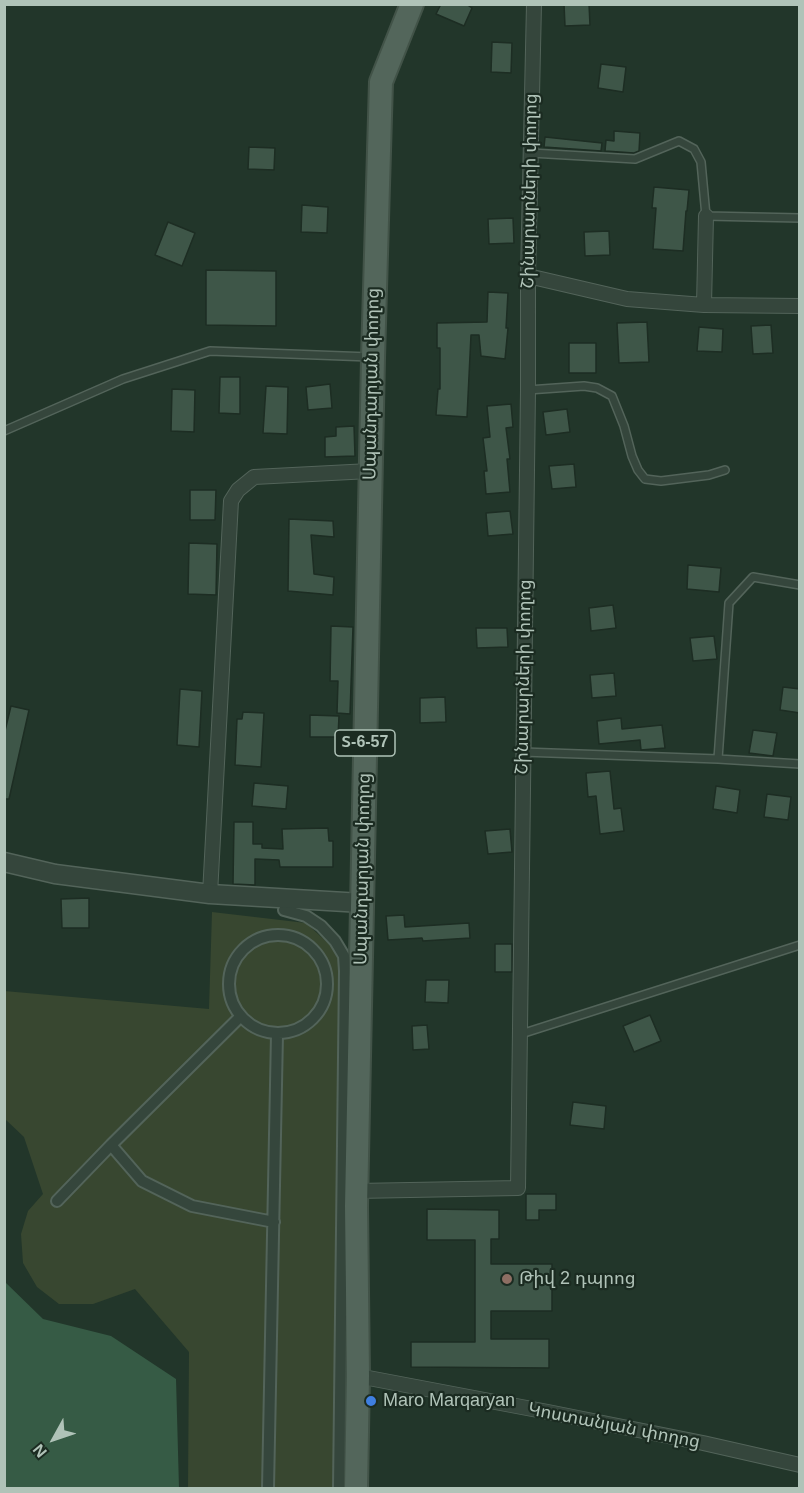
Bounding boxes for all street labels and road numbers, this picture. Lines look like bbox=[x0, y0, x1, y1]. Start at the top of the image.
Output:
street label: Շինարարների փողոց bbox=[517, 93, 543, 289]
street label: Սպանդարյան փողոց bbox=[360, 288, 384, 480]
street label: Շինարարների փողոց bbox=[511, 579, 537, 775]
road number: Տ-6-57 bbox=[335, 730, 395, 756]
street label: Սպանդարյան փողոց bbox=[351, 773, 375, 965]
street label: Կոստանյան փողոց bbox=[526, 1399, 702, 1453]

